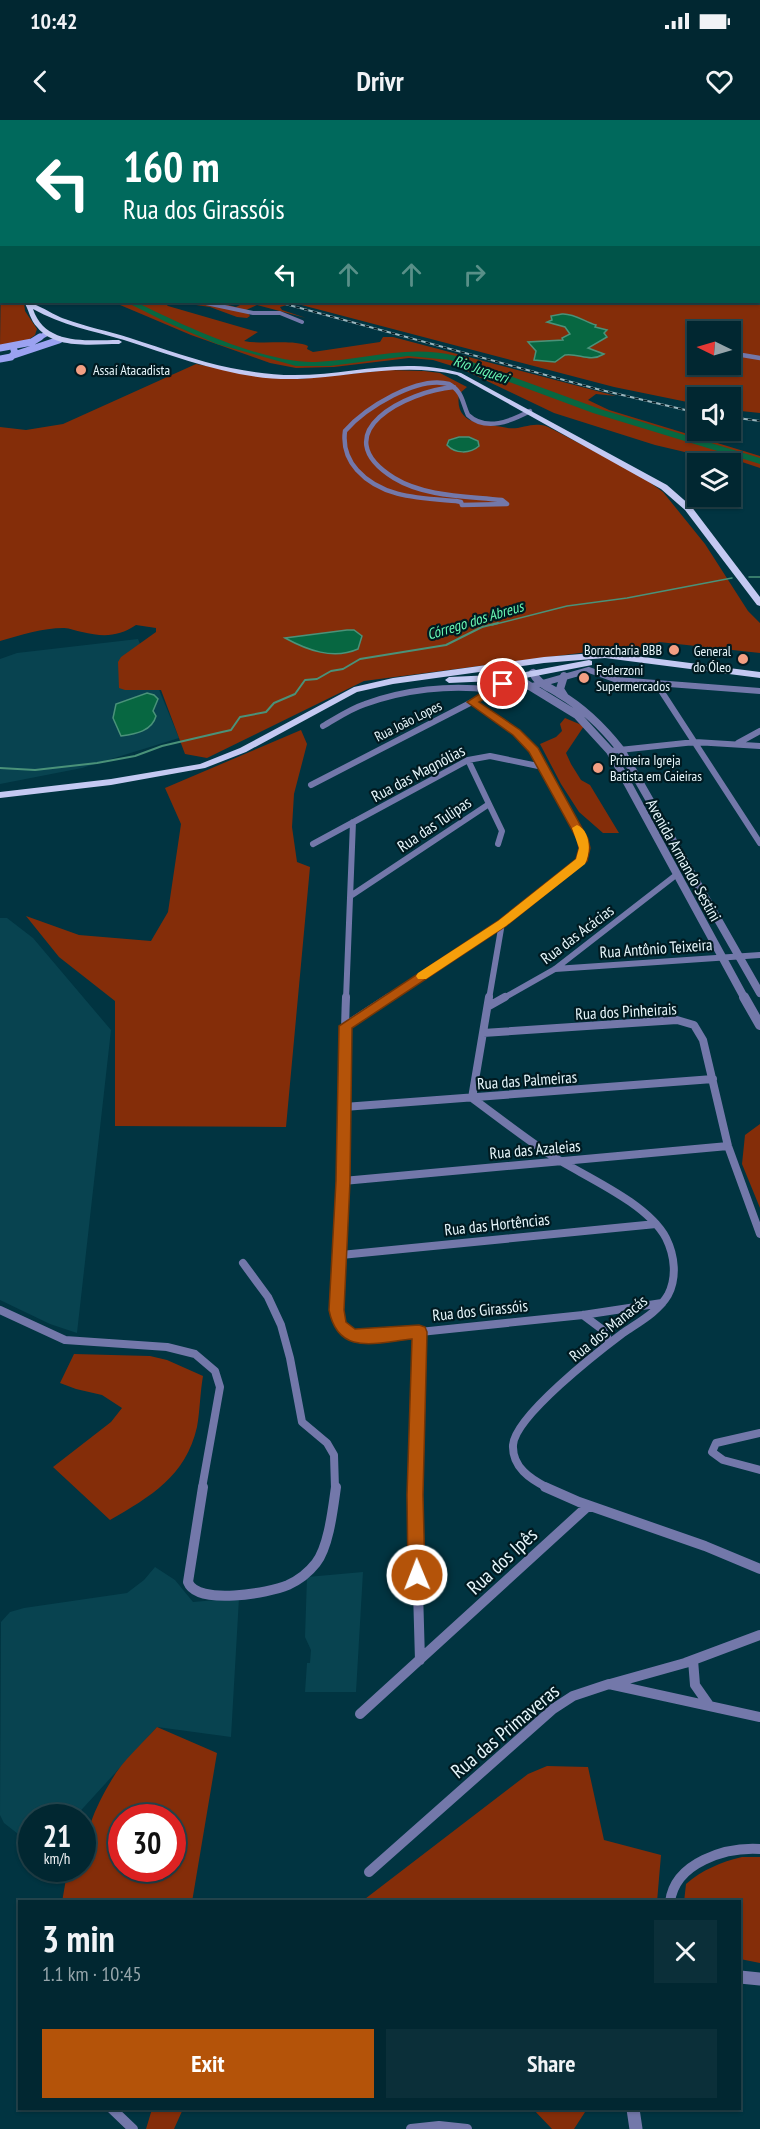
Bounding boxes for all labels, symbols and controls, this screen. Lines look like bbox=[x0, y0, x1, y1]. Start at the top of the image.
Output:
text: 10:42 bbox=[30, 7, 78, 35]
text: Drivr bbox=[356, 64, 404, 98]
icon: back bbox=[24, 65, 57, 98]
icon: heart bbox=[703, 65, 736, 98]
text: 160 m bbox=[123, 139, 220, 194]
icon: left bbox=[24, 144, 102, 222]
text: Rua dos Girassóis bbox=[123, 192, 285, 226]
icon: left bbox=[269, 258, 302, 291]
icon: ahead bbox=[332, 258, 365, 291]
icon: ahead bbox=[395, 258, 428, 291]
icon: right bbox=[458, 258, 491, 291]
north arrow bbox=[687, 321, 741, 375]
map controls bbox=[687, 321, 741, 507]
water label: Rio Juqueri bbox=[451, 351, 513, 388]
place label: Assaí Atacadista bbox=[93, 361, 170, 379]
marker: Assaí Atacadista bbox=[74, 363, 88, 377]
button: sound bbox=[687, 387, 741, 441]
button: layers bbox=[687, 453, 741, 507]
water label: Córrego dos Abreus bbox=[425, 596, 527, 644]
place label: Borracharia BBB bbox=[584, 641, 662, 659]
place label: General do Óleo bbox=[693, 642, 732, 676]
marker: Borracharia BBB bbox=[667, 643, 681, 657]
marker: General do Óleo bbox=[736, 652, 750, 666]
pin bbox=[477, 658, 528, 709]
place label: Federzoni Supermercados bbox=[596, 661, 670, 695]
icon: arrive bbox=[486, 667, 519, 700]
marker: Federzoni Supermercados bbox=[577, 671, 591, 685]
street label: Rua João Lopes bbox=[371, 696, 445, 746]
street label: Rua das Magnólias bbox=[368, 740, 468, 806]
place label: Primeira Igreja Batista em Caieiras bbox=[610, 751, 702, 785]
marker: Primeira Igreja Batista em Caieiras bbox=[591, 761, 605, 775]
street label: Rua das Tulipas bbox=[393, 792, 475, 856]
street label: Avenida Armando Sestini bbox=[642, 795, 726, 925]
street label: Rua das Acácias bbox=[536, 900, 618, 968]
street label: Rua Antônio Teixeira bbox=[599, 934, 713, 962]
street label: Rua dos Pinheirais bbox=[575, 998, 677, 1024]
street label: Rua das Palmeiras bbox=[476, 1067, 578, 1093]
street label: Rua das Azaleias bbox=[489, 1135, 581, 1163]
street label: Rua das Hortências bbox=[443, 1209, 551, 1239]
street label: Rua dos Manacás bbox=[565, 1290, 651, 1366]
street label: Rua dos Girassóis bbox=[431, 1295, 529, 1325]
street label: Rua dos Ipês bbox=[461, 1522, 543, 1600]
position arrow bbox=[385, 1543, 449, 1607]
street label: Rua das Primaveras bbox=[445, 1678, 565, 1784]
speed limit sign: 30 bbox=[108, 1804, 186, 1882]
text: 21 bbox=[43, 1816, 71, 1855]
text: km/h bbox=[44, 1849, 70, 1868]
text: 3 min bbox=[42, 1915, 115, 1962]
button: close bbox=[654, 1920, 717, 1983]
text: 1.1 km · 10:45 bbox=[42, 1961, 141, 1987]
button: Exit bbox=[42, 2029, 374, 2098]
button: Share bbox=[386, 2029, 717, 2098]

